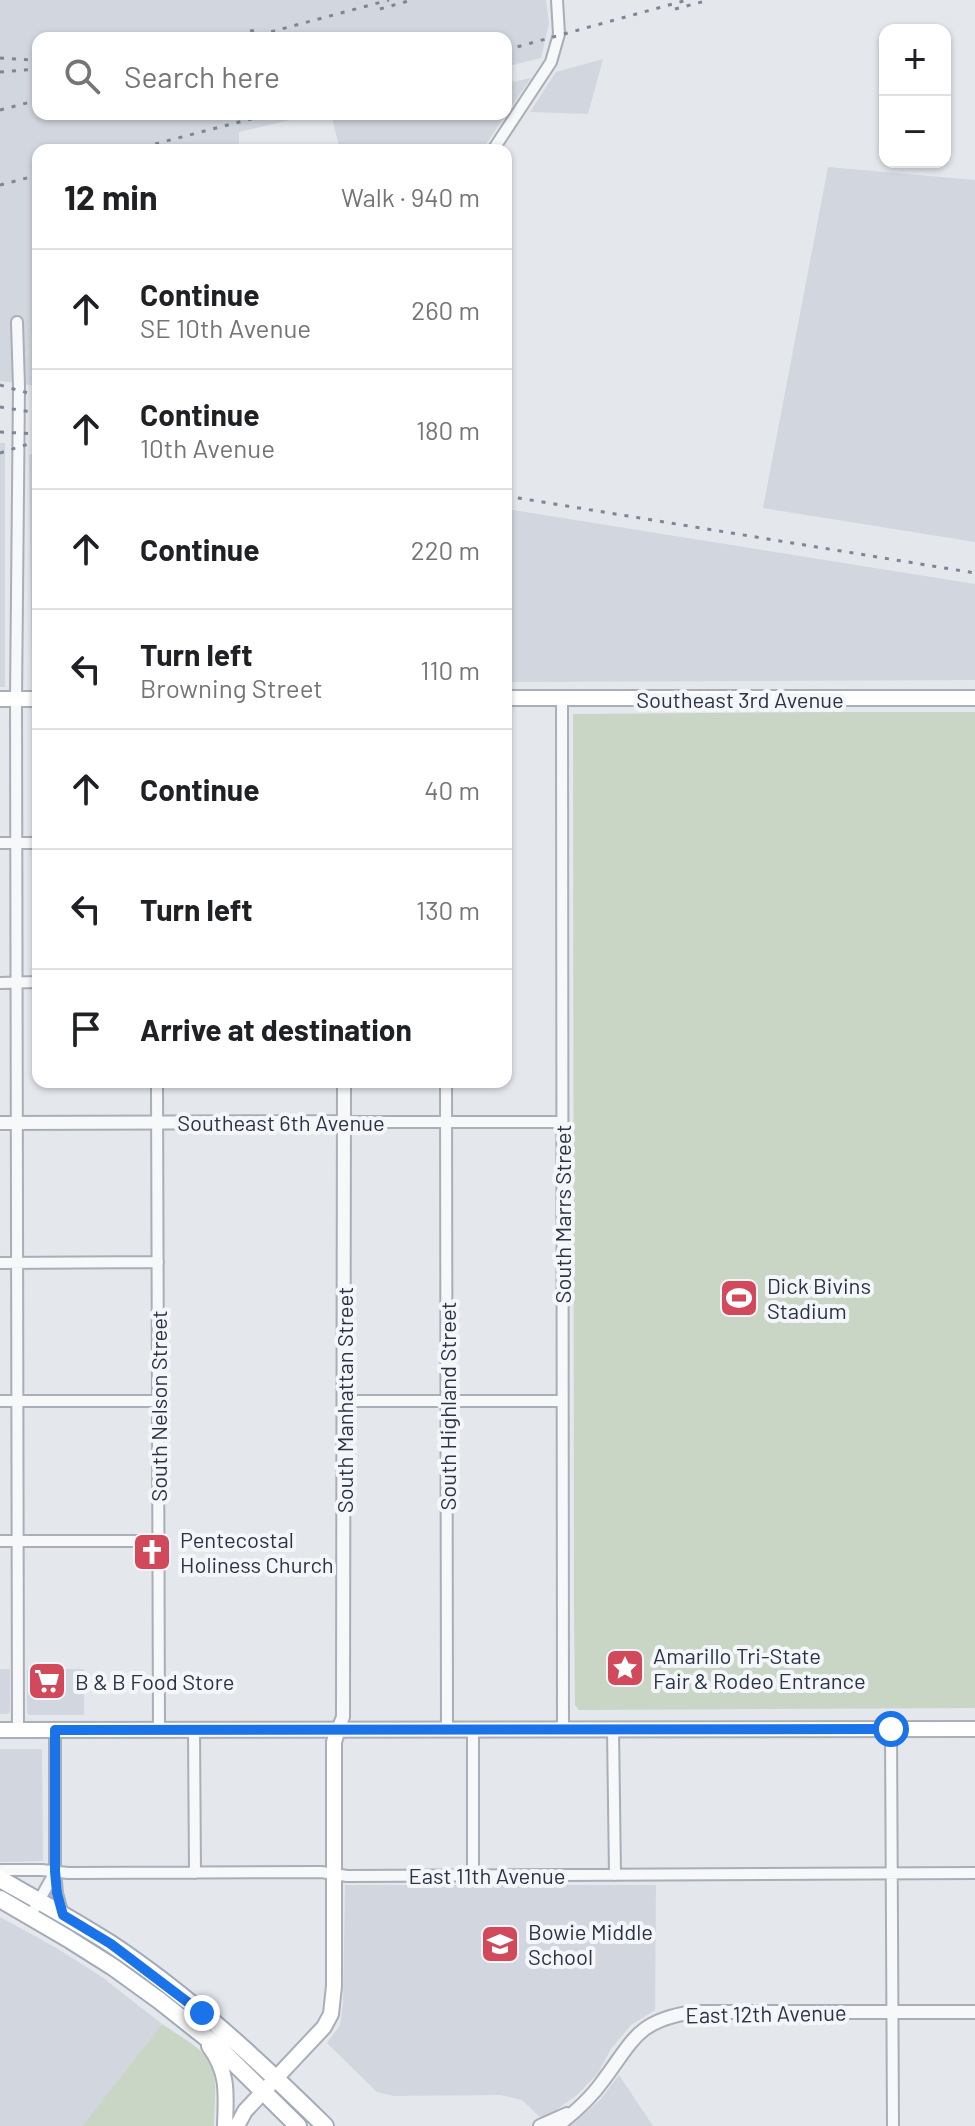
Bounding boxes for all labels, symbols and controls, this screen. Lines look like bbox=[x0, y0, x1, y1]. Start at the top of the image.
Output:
map controls bbox=[879, 24, 951, 168]
button: + bbox=[879, 24, 951, 96]
search box bbox=[32, 32, 512, 120]
icon: search bbox=[60, 54, 104, 98]
text: Search here bbox=[124, 58, 280, 94]
button: − bbox=[879, 96, 951, 168]
text: 12 min bbox=[64, 176, 158, 217]
text: Walk · 940 m bbox=[341, 181, 480, 212]
text: Continue bbox=[140, 276, 260, 312]
icon: ahead bbox=[64, 287, 108, 331]
text: 260 m bbox=[411, 294, 480, 325]
text: SE 10th Avenue bbox=[140, 312, 311, 343]
text: Continue bbox=[140, 396, 260, 432]
icon: ahead bbox=[64, 407, 108, 451]
text: 180 m bbox=[416, 414, 480, 445]
text: 10th Avenue bbox=[140, 432, 275, 463]
icon: ahead bbox=[64, 527, 108, 571]
text: Continue bbox=[140, 531, 260, 567]
text: 220 m bbox=[411, 534, 480, 565]
text: Turn left bbox=[140, 636, 253, 672]
icon: left bbox=[64, 647, 108, 691]
text: 110 m bbox=[420, 654, 480, 685]
text: Browning Street bbox=[140, 672, 323, 703]
street label: Southeast 3rd Avenue bbox=[636, 686, 844, 712]
icon: ahead bbox=[64, 767, 108, 811]
text: Continue bbox=[140, 771, 260, 807]
text: 40 m bbox=[424, 774, 480, 805]
icon: left bbox=[64, 887, 108, 931]
text: Turn left bbox=[140, 891, 253, 927]
text: 130 m bbox=[416, 894, 480, 925]
icon: arrive bbox=[64, 1007, 108, 1051]
text: Arrive at destination bbox=[140, 1011, 412, 1047]
street label: Southeast 6th Avenue bbox=[177, 1109, 385, 1135]
street label: South Marrs Street bbox=[549, 1125, 575, 1303]
place label: Dick Bivins Stadium bbox=[767, 1272, 871, 1323]
sports icon: Dick Bivins Stadium bbox=[718, 1277, 760, 1319]
street label: South Manhattan Street bbox=[331, 1287, 357, 1513]
street label: South Highland Street bbox=[434, 1301, 460, 1511]
street label: South Nelson Street bbox=[145, 1310, 171, 1502]
place label: Pentecostal Holiness Church bbox=[180, 1526, 334, 1577]
church icon: Pentecostal Holiness Church bbox=[131, 1531, 173, 1573]
place label: Amarillo Tri-State Fair & Rodeo Entrance bbox=[653, 1642, 866, 1693]
place icon: Amarillo Tri-State Fair & Rodeo Entrance bbox=[604, 1647, 646, 1689]
supermarket icon: B & B Food Store bbox=[26, 1660, 68, 1702]
place label: B & B Food Store bbox=[75, 1668, 234, 1694]
route start bbox=[873, 1711, 909, 1747]
street label: East 11th Avenue bbox=[408, 1862, 566, 1888]
place label: Bowie Middle School bbox=[528, 1918, 653, 1969]
school or university icon: Bowie Middle School bbox=[479, 1923, 521, 1965]
route end bbox=[184, 1995, 220, 2031]
street label: East 12th Avenue bbox=[685, 1999, 847, 2027]

